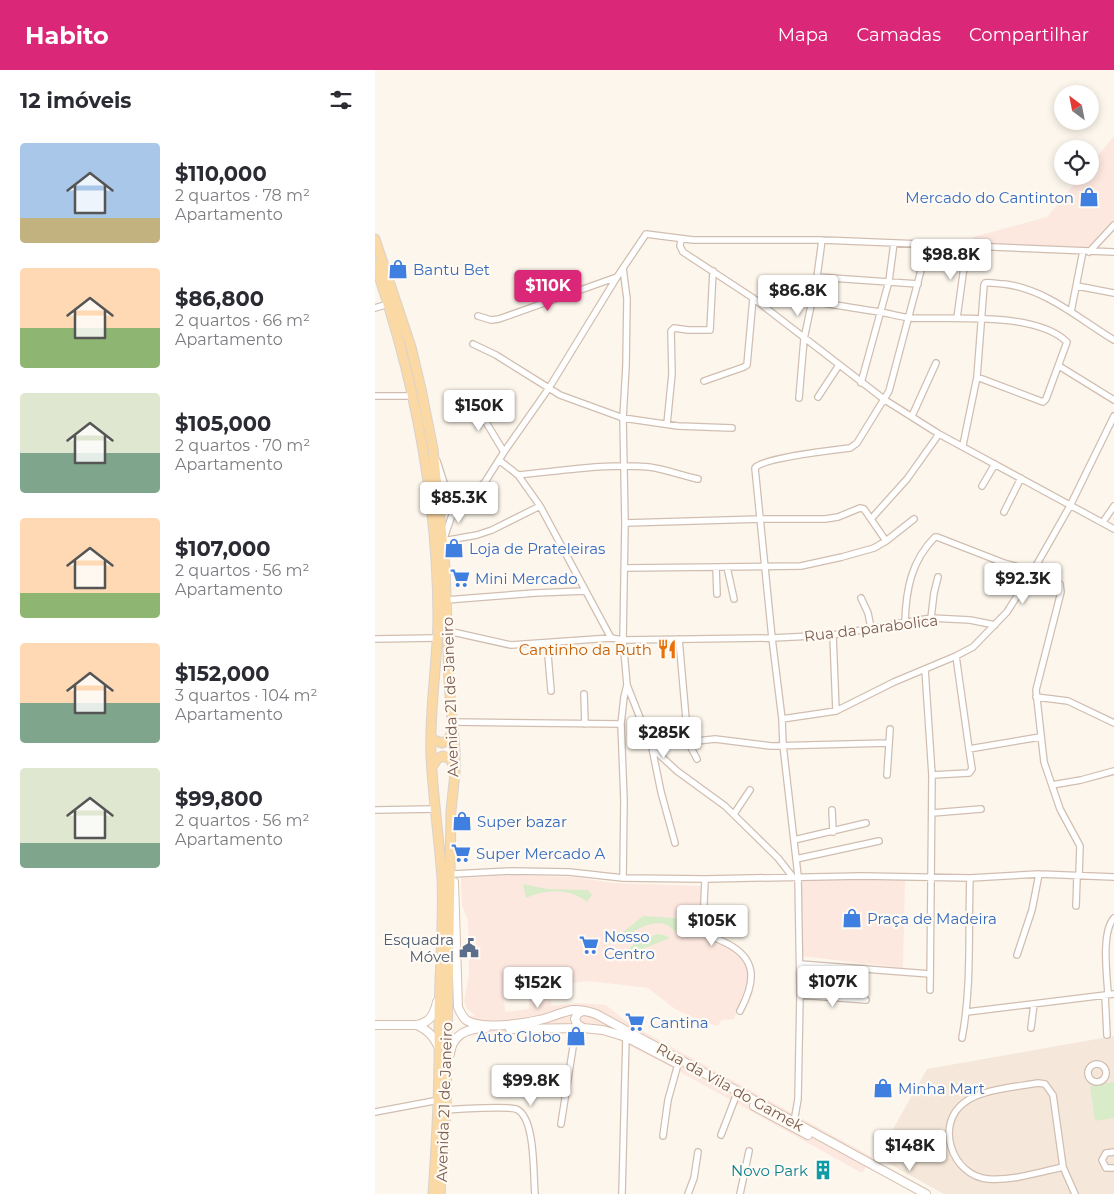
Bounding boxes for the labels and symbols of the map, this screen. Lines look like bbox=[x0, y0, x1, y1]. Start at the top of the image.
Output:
north arrow bbox=[1054, 85, 1099, 130]
shop icon: Mercado do Cantinton bbox=[1078, 186, 1100, 208]
place label: Mercado do Cantinton bbox=[905, 188, 1074, 207]
pin: $98.8K bbox=[910, 238, 992, 281]
shop icon: Bantu Bet bbox=[387, 258, 409, 280]
place label: Bantu Bet bbox=[413, 260, 490, 279]
pin: $110K bbox=[513, 270, 583, 312]
pin: $86.8K bbox=[757, 274, 839, 317]
pin: $150K bbox=[444, 390, 514, 432]
pin: $85.3K bbox=[418, 482, 500, 524]
shop icon: Loja de Prateleiras bbox=[443, 537, 465, 559]
place label: Loja de Prateleiras bbox=[469, 539, 605, 558]
pin: $92.3K bbox=[982, 562, 1064, 605]
supermarket icon: Mini Mercado bbox=[449, 567, 471, 589]
place label: Mini Mercado bbox=[475, 569, 578, 588]
street label: Rua da parabolica bbox=[803, 610, 939, 646]
street label: Avenida 21 de Janeiro bbox=[438, 617, 462, 777]
restaurant icon: Cantinho da Ruth bbox=[656, 638, 678, 660]
place label: Cantinho da Ruth bbox=[519, 640, 652, 659]
pin: $285K bbox=[629, 716, 699, 759]
shop icon: Super bazar bbox=[451, 810, 473, 832]
place label: Super bazar bbox=[477, 812, 567, 831]
supermarket icon: Super Mercado A bbox=[450, 842, 472, 864]
place label: Super Mercado A bbox=[476, 844, 605, 863]
pin: $105K bbox=[677, 904, 747, 947]
shop icon: Praça de Madeira bbox=[841, 907, 863, 929]
place label: Praça de Madeira bbox=[867, 909, 997, 928]
place label: Nosso Centro bbox=[604, 927, 655, 963]
place label: Esquadra Móvel bbox=[383, 930, 454, 966]
supermarket icon: Nosso Centro bbox=[578, 934, 600, 956]
public building icon: Esquadra Móvel bbox=[458, 937, 480, 959]
pin: $152K bbox=[503, 966, 573, 1009]
pin: $107K bbox=[798, 966, 868, 1008]
supermarket icon: Cantina bbox=[624, 1011, 646, 1033]
place label: Cantina bbox=[650, 1013, 709, 1032]
street label: Avenida 21 de Janeiro bbox=[432, 1022, 456, 1182]
shop icon: Auto Globo bbox=[565, 1025, 587, 1047]
place label: Auto Globo bbox=[477, 1027, 561, 1046]
street label: Rua da Vila do Gamek bbox=[653, 1039, 807, 1135]
pin: $99.8K bbox=[490, 1064, 572, 1107]
shop icon: Minha Mart bbox=[872, 1077, 894, 1099]
place label: Minha Mart bbox=[898, 1079, 985, 1098]
pin: $148K bbox=[875, 1130, 945, 1172]
building icon: Novo Park bbox=[812, 1159, 834, 1181]
place label: Novo Park bbox=[731, 1161, 808, 1180]

